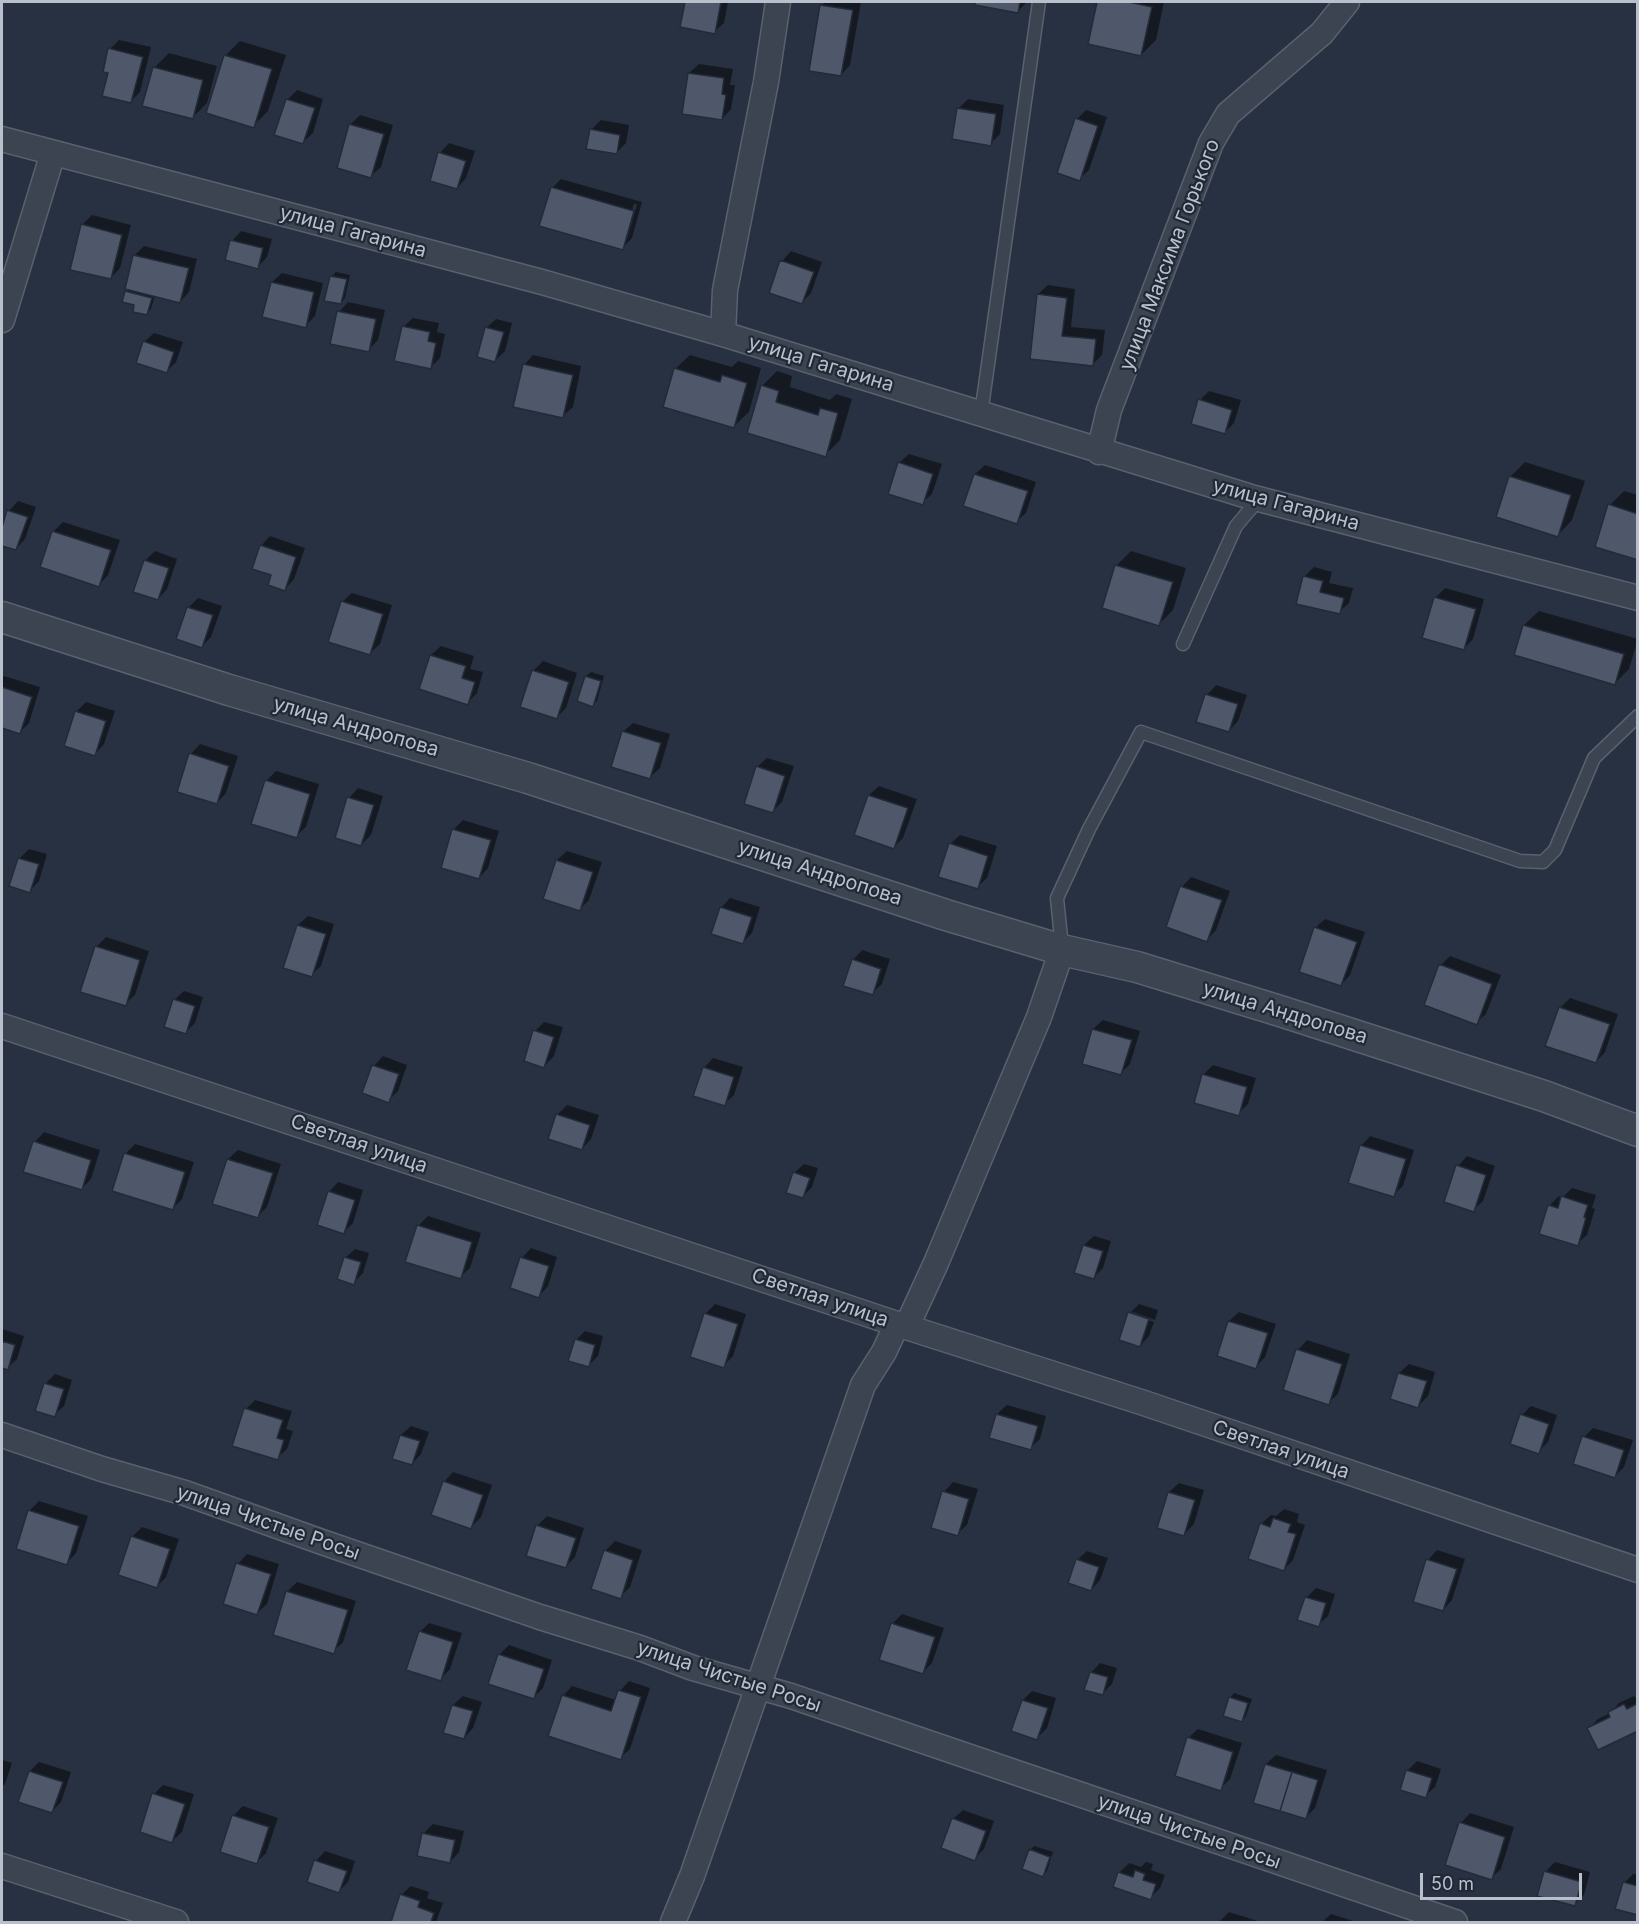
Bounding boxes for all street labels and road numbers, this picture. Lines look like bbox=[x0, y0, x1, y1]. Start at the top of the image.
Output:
street label: улица Максима Горького bbox=[1115, 136, 1225, 374]
street label: улица Гагарина bbox=[277, 201, 429, 263]
street label: улица Гагарина bbox=[745, 330, 897, 398]
street label: улица Гагарина bbox=[1210, 474, 1362, 536]
street label: улица Андропова bbox=[270, 692, 442, 762]
street label: улица Андропова bbox=[735, 835, 905, 911]
street label: улица Андропова bbox=[1200, 977, 1370, 1049]
street label: Светлая улица bbox=[287, 1109, 431, 1179]
street label: Светлая улица bbox=[748, 1263, 892, 1333]
street label: Светлая улица bbox=[1209, 1415, 1353, 1485]
street label: улица Чистые Росы bbox=[173, 1480, 363, 1566]
street label: улица Чистые Росы bbox=[634, 1636, 824, 1718]
street label: улица Чистые Росы bbox=[1094, 1789, 1284, 1875]

